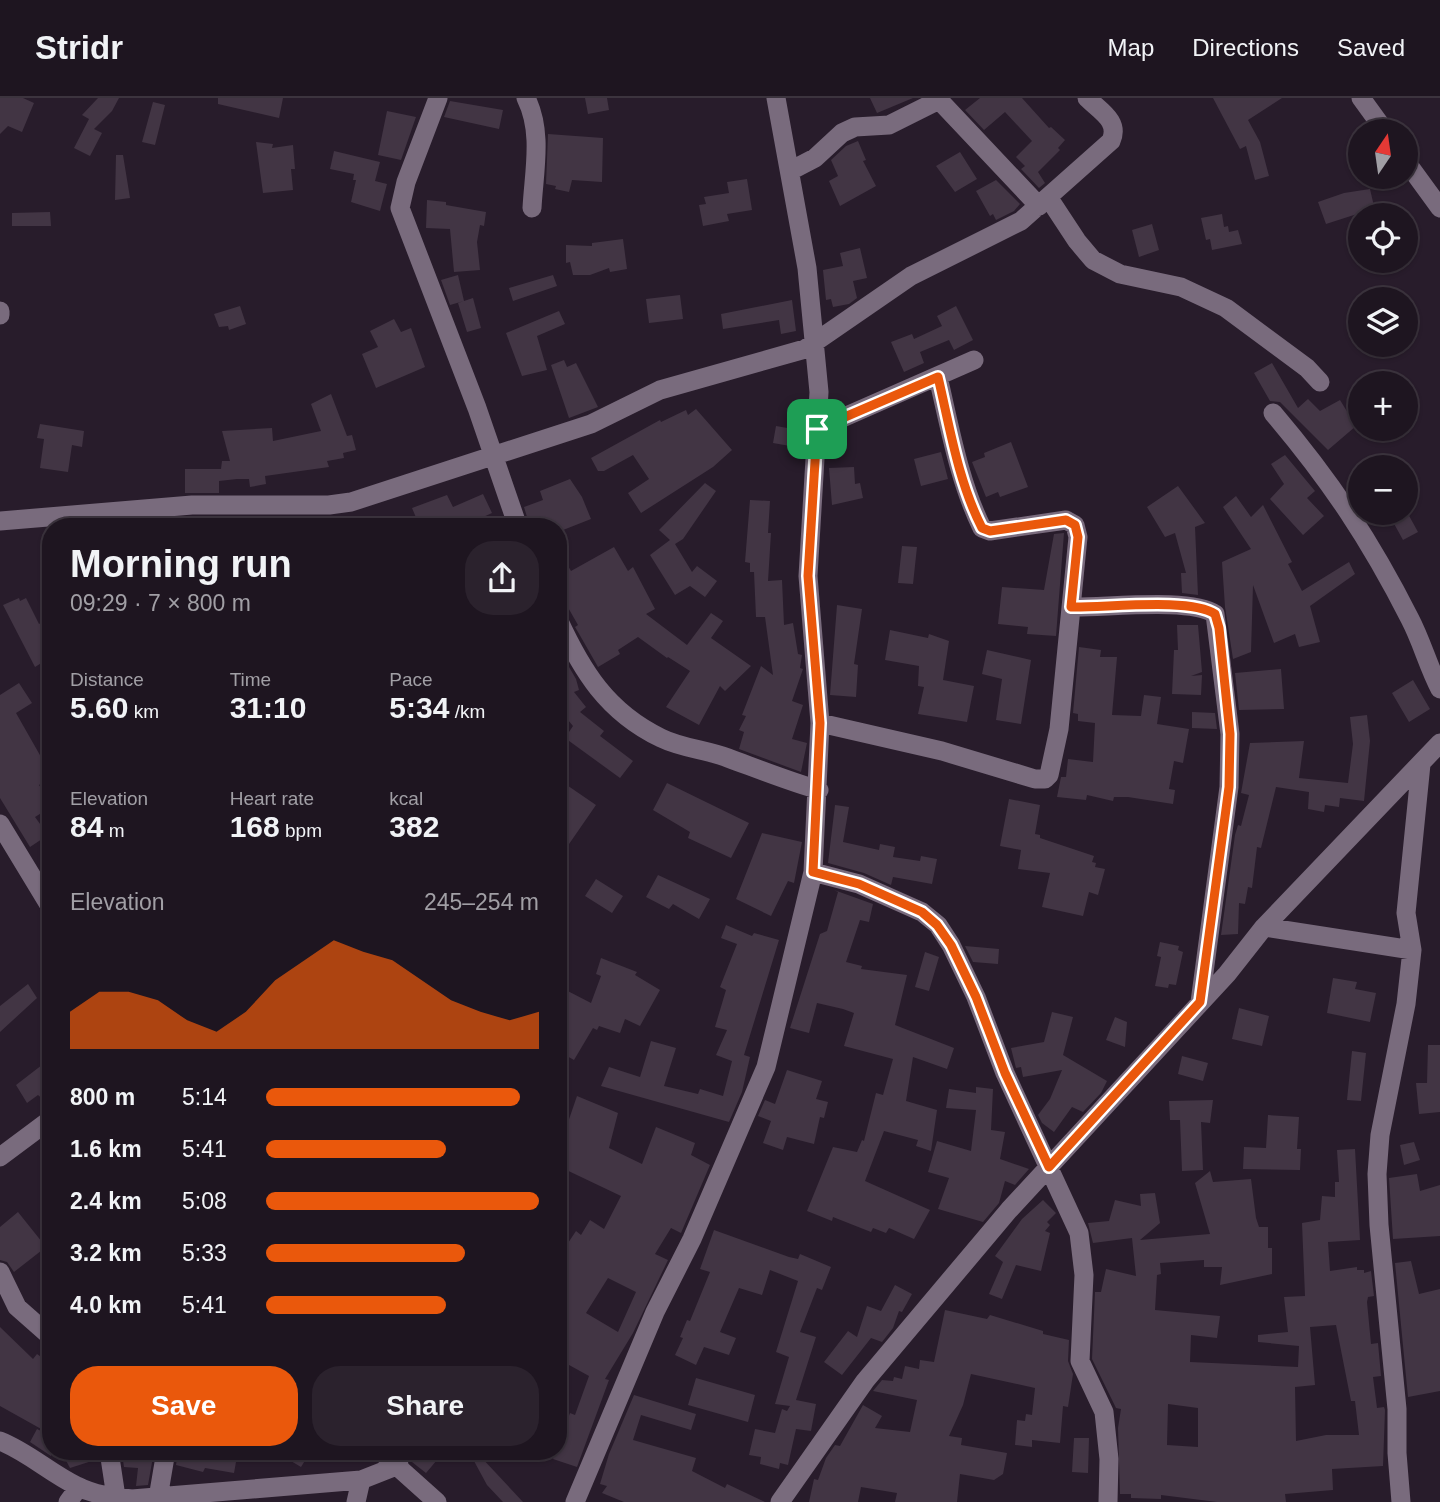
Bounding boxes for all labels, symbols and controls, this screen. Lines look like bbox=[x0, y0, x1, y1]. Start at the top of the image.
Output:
text: Stridr bbox=[35, 29, 123, 66]
text: Map bbox=[1108, 34, 1154, 61]
text: Directions bbox=[1192, 34, 1299, 61]
text: Saved bbox=[1337, 34, 1405, 61]
north arrow bbox=[1348, 119, 1418, 189]
map controls bbox=[1348, 119, 1418, 525]
button: locate bbox=[1348, 203, 1418, 273]
button: layers bbox=[1348, 287, 1418, 357]
button: + bbox=[1348, 371, 1418, 441]
pin bbox=[787, 399, 847, 459]
icon: arrive bbox=[798, 410, 836, 448]
button: − bbox=[1348, 455, 1418, 525]
button: share bbox=[465, 541, 539, 615]
text: Morning run bbox=[70, 543, 292, 585]
text: 09:29 · 7 × 800 m bbox=[70, 590, 251, 616]
text: Distance bbox=[70, 669, 144, 690]
text: Time bbox=[230, 669, 271, 690]
text: Pace bbox=[389, 669, 433, 690]
text: 5.60 bbox=[70, 691, 128, 724]
text: 31:10 bbox=[230, 691, 306, 724]
text: 5:34 bbox=[389, 691, 449, 724]
text: km bbox=[128, 701, 159, 722]
text: /km bbox=[449, 701, 485, 722]
text: Elevation bbox=[70, 788, 148, 809]
text: Heart rate bbox=[230, 788, 314, 809]
text: kcal bbox=[389, 788, 423, 809]
text: 84 bbox=[70, 810, 103, 843]
text: 168 bbox=[230, 810, 280, 843]
text: 382 bbox=[389, 810, 439, 843]
text: m bbox=[103, 820, 124, 841]
text: bpm bbox=[280, 820, 322, 841]
text: Elevation bbox=[70, 889, 165, 915]
text: 245–254 m bbox=[424, 889, 539, 915]
text: 800 m bbox=[70, 1084, 135, 1110]
text: 5:14 bbox=[182, 1084, 227, 1110]
text: 1.6 km bbox=[70, 1136, 142, 1162]
text: 5:41 bbox=[182, 1136, 227, 1162]
text: 2.4 km bbox=[70, 1188, 142, 1214]
text: 5:08 bbox=[182, 1188, 227, 1214]
text: 3.2 km bbox=[70, 1240, 142, 1266]
text: 5:33 bbox=[182, 1240, 227, 1266]
text: 4.0 km bbox=[70, 1292, 142, 1318]
text: 5:41 bbox=[182, 1292, 227, 1318]
button: Save bbox=[70, 1366, 298, 1446]
button: Share bbox=[312, 1366, 539, 1446]

